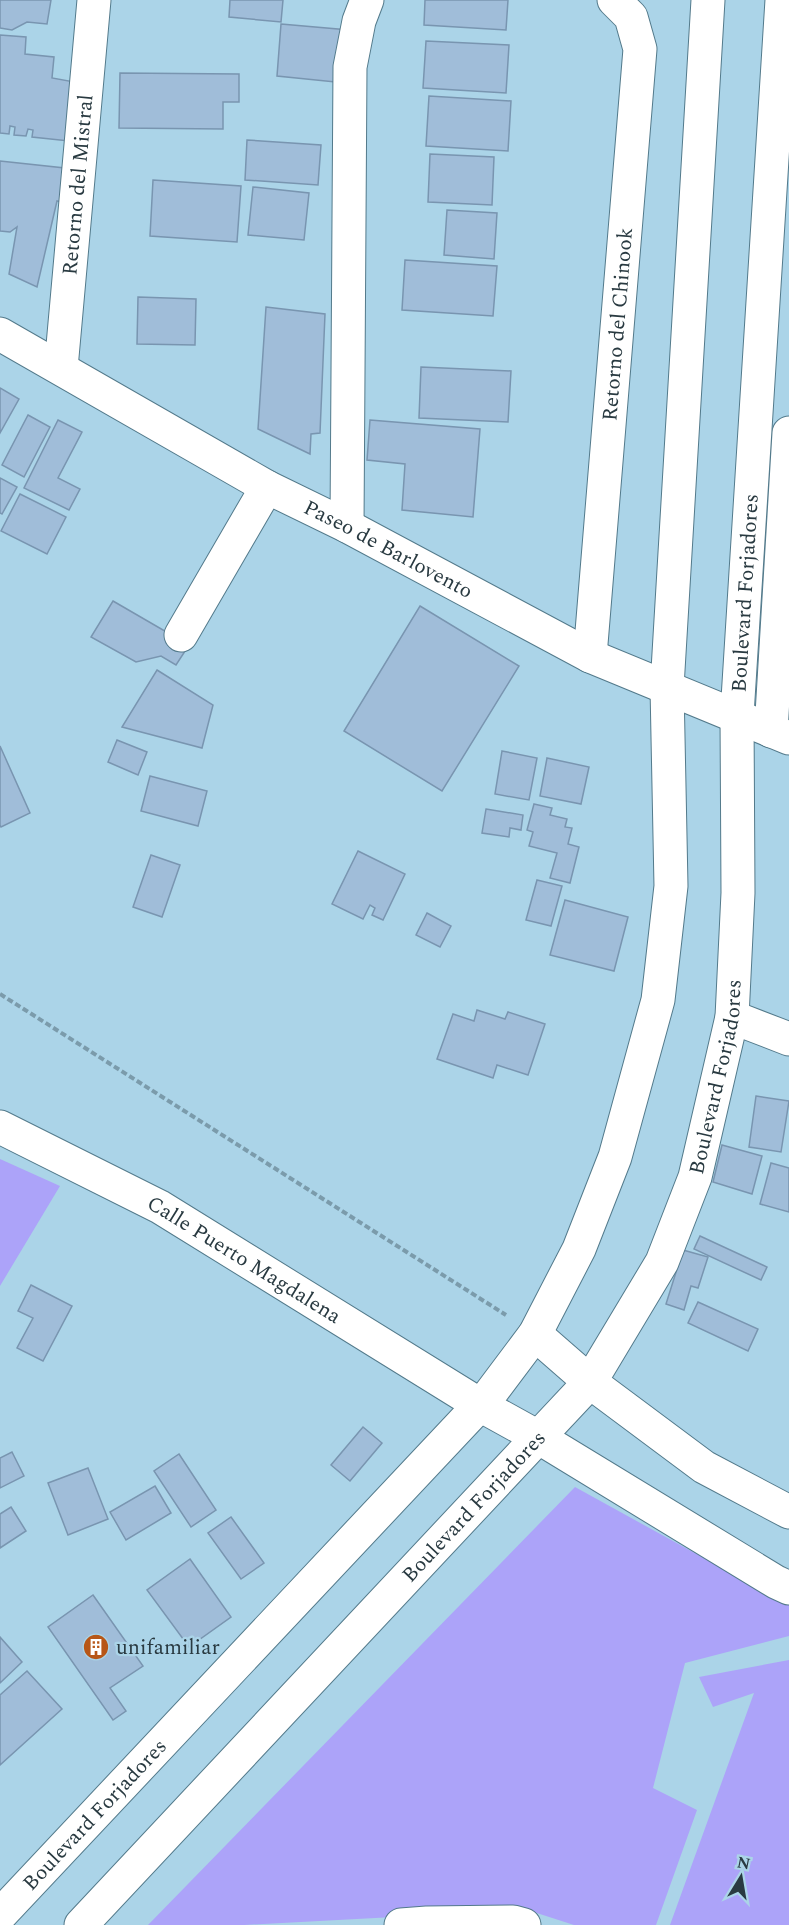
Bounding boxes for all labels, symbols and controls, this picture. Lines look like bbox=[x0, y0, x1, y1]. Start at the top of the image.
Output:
street label: Retorno del Mistral bbox=[54, 93, 102, 277]
street label: Retorno del Chinook bbox=[594, 226, 642, 422]
street label: Paseo de Barlovento bbox=[298, 492, 478, 608]
street label: Boulevard Forjadores bbox=[723, 493, 768, 693]
street label: Boulevard Forjadores bbox=[681, 979, 751, 1178]
street label: Calle Puerto Magdalena bbox=[141, 1188, 348, 1333]
street label: Boulevard Forjadores bbox=[395, 1423, 554, 1590]
building icon: unifamiliar bbox=[81, 1632, 111, 1662]
place label: unifamiliar bbox=[116, 1632, 220, 1664]
street label: Boulevard Forjadores bbox=[16, 1732, 175, 1899]
north arrow bbox=[711, 1847, 771, 1907]
text: N bbox=[735, 1850, 752, 1876]

